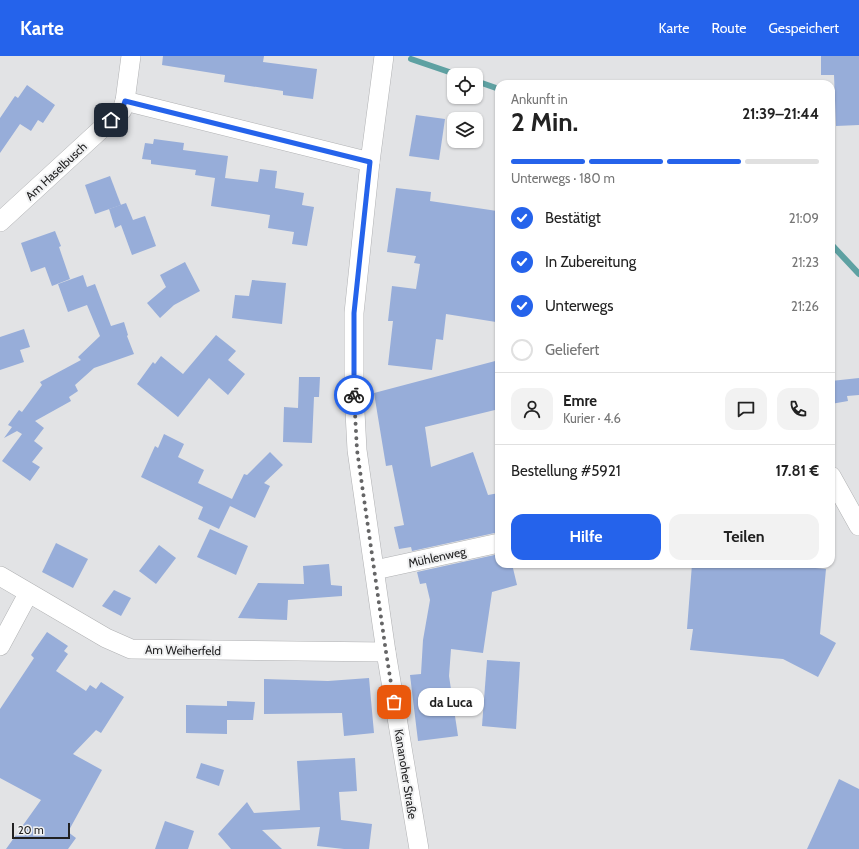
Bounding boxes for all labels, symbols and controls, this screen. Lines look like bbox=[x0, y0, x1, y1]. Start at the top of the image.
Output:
text: Karte bbox=[20, 17, 64, 40]
text: Karte bbox=[659, 19, 689, 37]
text: Route bbox=[711, 19, 747, 37]
text: Gespeichert bbox=[769, 19, 839, 37]
map controls bbox=[447, 68, 483, 148]
button: locate bbox=[447, 68, 483, 104]
text: Ankunft in bbox=[511, 91, 568, 107]
pin bbox=[94, 103, 128, 137]
text: 21:39–21:44 bbox=[742, 105, 819, 123]
text: 2 Min. bbox=[511, 106, 578, 138]
icon: home bbox=[100, 109, 122, 131]
button: layers bbox=[447, 112, 483, 148]
street label: Am Haselbusch bbox=[22, 139, 90, 203]
text: Unterwegs · 180 m bbox=[511, 170, 615, 186]
icon: check bbox=[511, 207, 533, 229]
text: Bestätigt bbox=[545, 209, 601, 227]
text: 21:09 bbox=[789, 210, 819, 226]
icon: check bbox=[511, 251, 533, 273]
text: In Zubereitung bbox=[545, 253, 636, 271]
text: 21:23 bbox=[791, 254, 819, 270]
icon: check bbox=[511, 295, 533, 317]
text: Unterwegs bbox=[545, 297, 613, 315]
text: 21:26 bbox=[791, 298, 819, 314]
text: Geliefert bbox=[545, 341, 599, 359]
courier bbox=[334, 375, 374, 415]
icon: bike bbox=[343, 384, 365, 406]
button: person bbox=[511, 388, 553, 430]
button: chat bbox=[725, 388, 767, 430]
button: phone bbox=[777, 388, 819, 430]
text: Emre bbox=[563, 392, 597, 410]
text: Kurier · 4.6 bbox=[563, 410, 621, 426]
text: Bestellung #5921 bbox=[511, 462, 621, 480]
text: 17.81 € bbox=[775, 462, 819, 480]
button: Hilfe bbox=[511, 514, 661, 560]
button: Teilen bbox=[669, 514, 819, 560]
street label: Mühlenweg bbox=[407, 543, 468, 570]
street label: Am Weiherfeld bbox=[145, 642, 221, 658]
pin bbox=[377, 685, 411, 719]
callout: da Luca bbox=[418, 688, 484, 716]
icon: bag bbox=[383, 691, 405, 713]
text: da Luca bbox=[430, 694, 472, 710]
street label: Kananoher Straße bbox=[391, 728, 421, 820]
scale bar bbox=[12, 821, 70, 840]
text: 20 m bbox=[18, 823, 44, 837]

